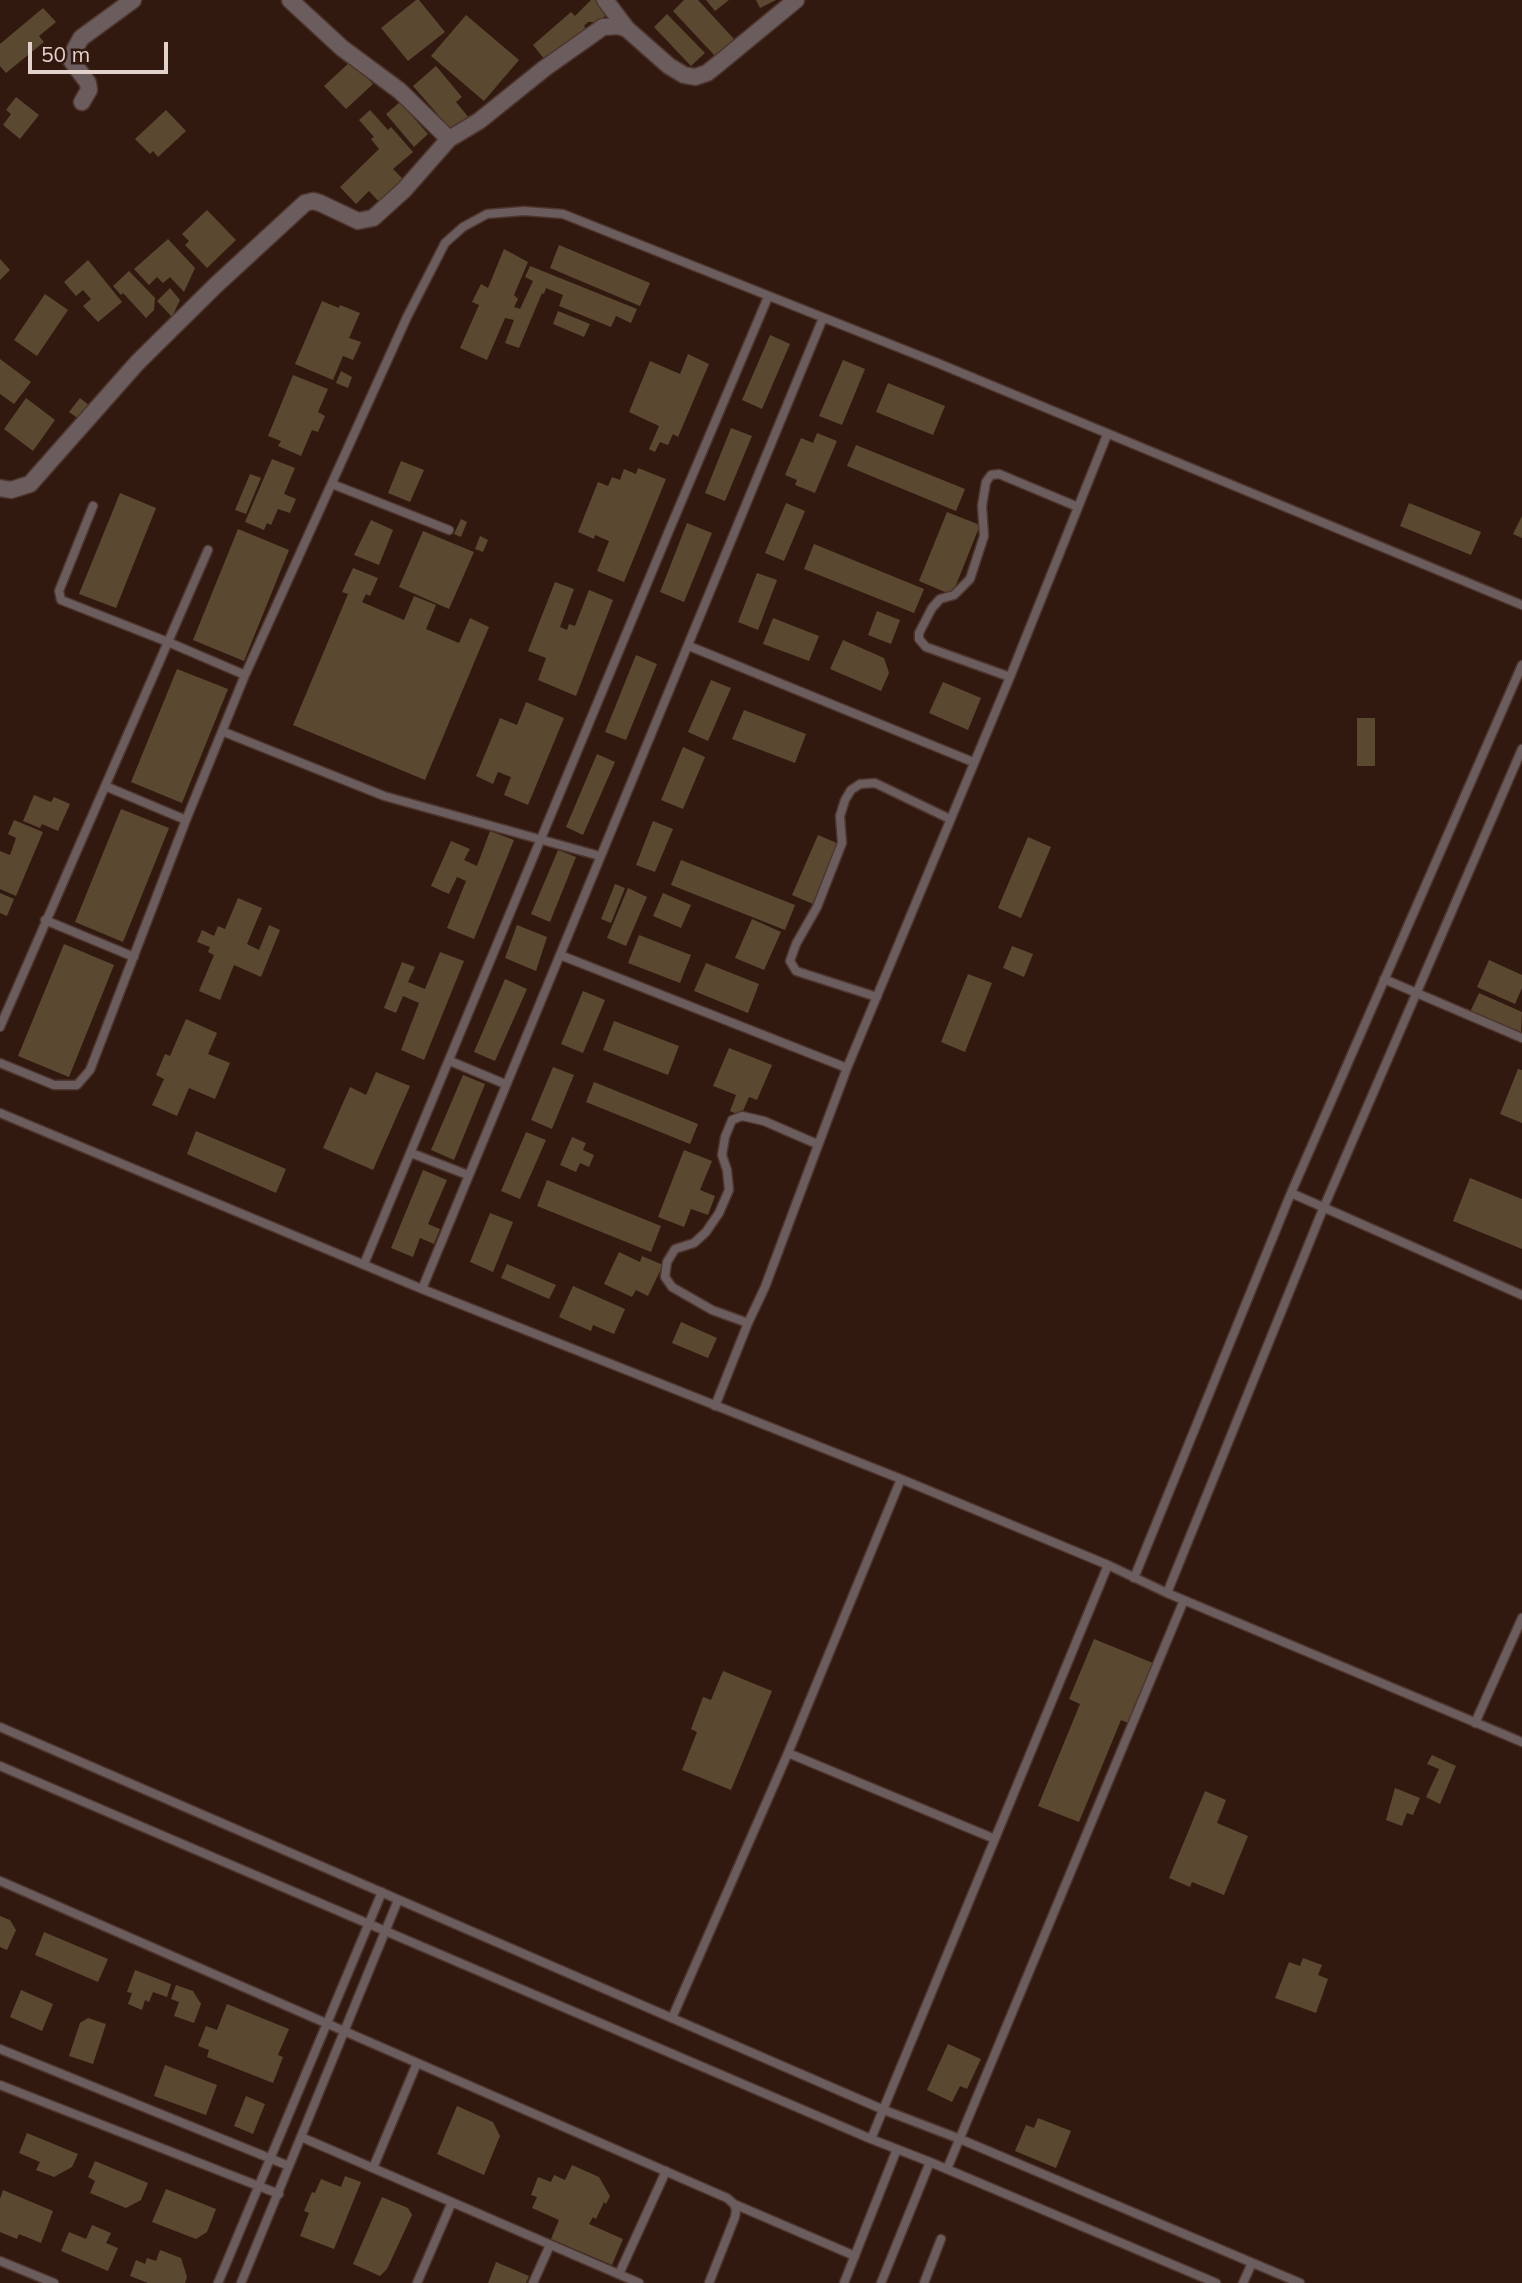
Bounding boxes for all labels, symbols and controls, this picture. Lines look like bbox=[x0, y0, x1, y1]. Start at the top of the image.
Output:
scale bar bbox=[32, 28, 172, 72]
text: 50 m bbox=[41, 41, 90, 67]

